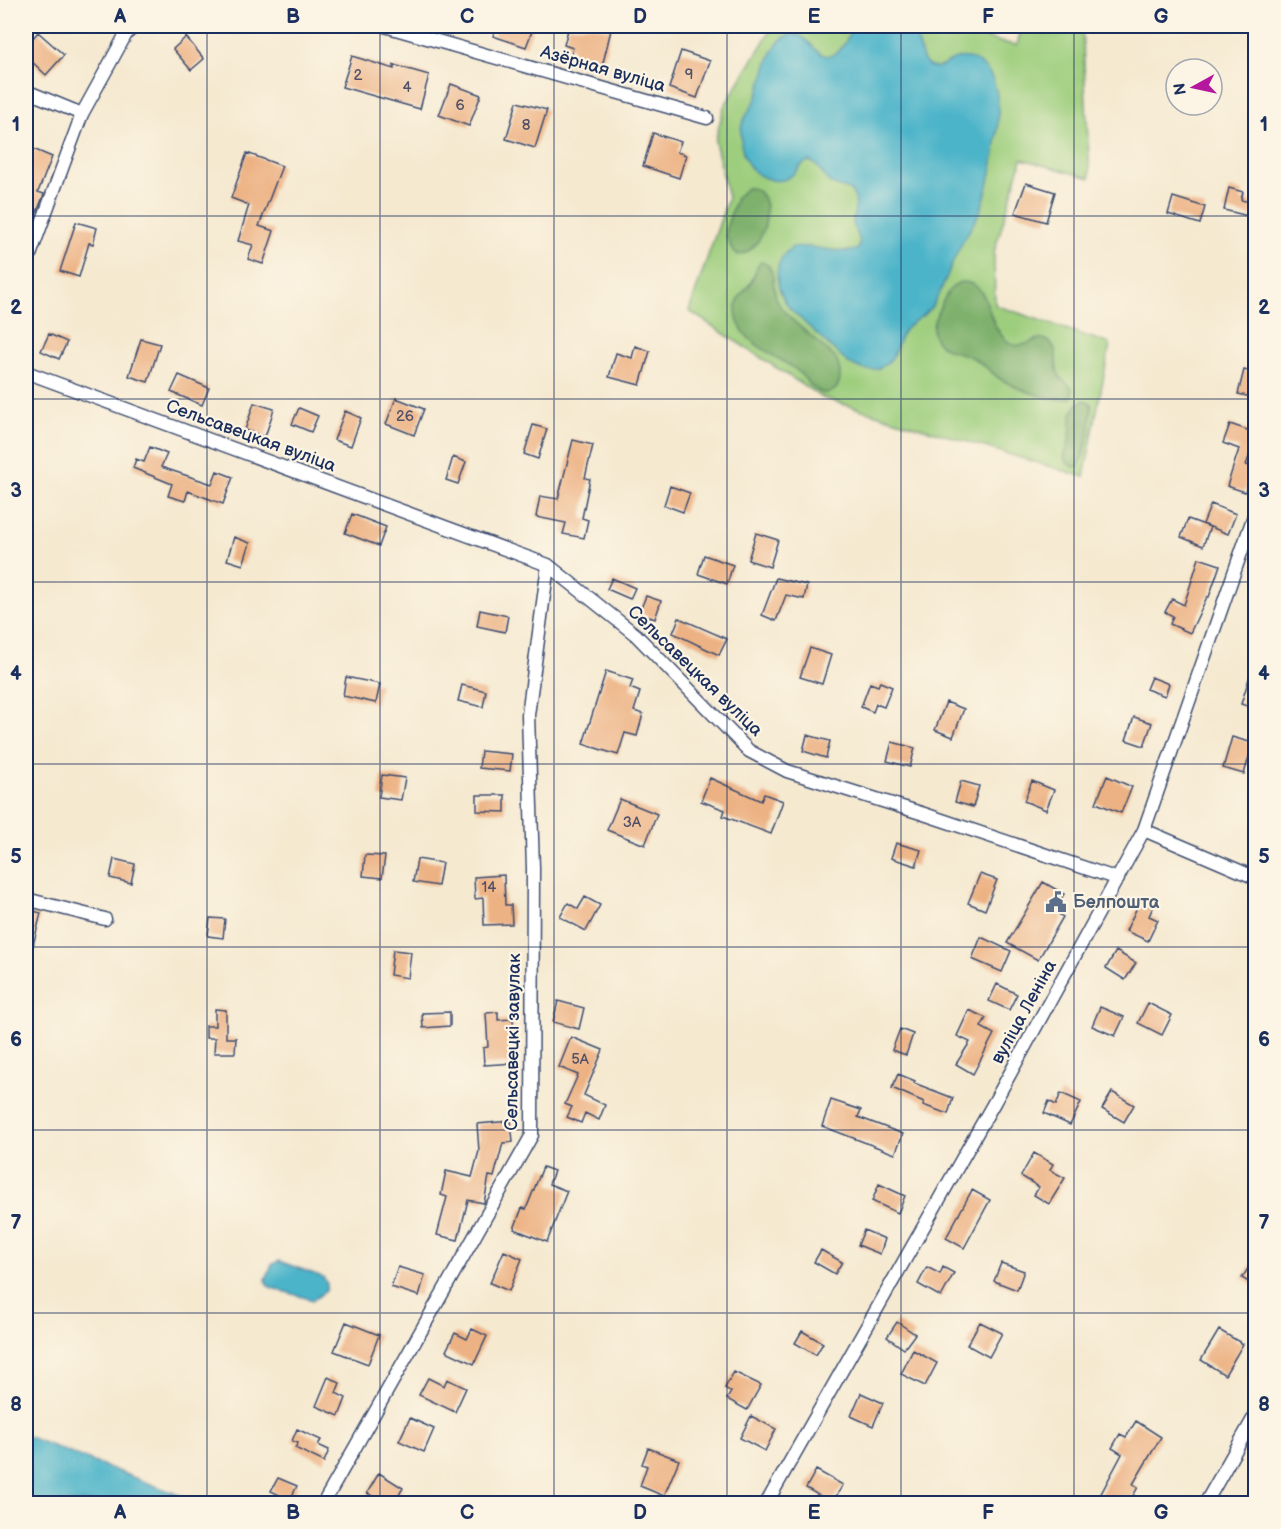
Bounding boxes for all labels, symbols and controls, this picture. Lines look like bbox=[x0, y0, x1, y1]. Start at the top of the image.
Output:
text: A bbox=[113, 5, 127, 29]
text: B bbox=[286, 5, 300, 29]
text: C bbox=[460, 5, 474, 29]
text: D bbox=[633, 5, 647, 29]
text: E bbox=[808, 5, 821, 29]
text: F bbox=[982, 5, 994, 29]
text: G bbox=[1154, 5, 1169, 29]
street label: Азёрная вуліца bbox=[537, 41, 668, 97]
north arrow bbox=[1164, 57, 1224, 117]
house number: 9 bbox=[685, 65, 693, 84]
house number: 2 bbox=[354, 66, 363, 85]
house number: 4 bbox=[402, 78, 412, 97]
text: N bbox=[1170, 82, 1191, 96]
house number: 6 bbox=[455, 96, 465, 115]
text: 1 bbox=[12, 113, 20, 137]
text: 1 bbox=[1260, 113, 1268, 137]
house number: 8 bbox=[522, 116, 531, 135]
text: 2 bbox=[10, 296, 22, 320]
text: 2 bbox=[1258, 296, 1270, 320]
street label: Сельсавецкая вуліца bbox=[163, 395, 339, 477]
house number: 26 bbox=[396, 407, 414, 426]
text: 3 bbox=[10, 479, 22, 503]
text: 3 bbox=[1258, 479, 1270, 503]
street label: Сельсавецкая вуліца bbox=[623, 601, 767, 741]
text: 4 bbox=[10, 662, 22, 686]
text: 4 bbox=[1258, 662, 1270, 686]
house number: 3А bbox=[623, 813, 642, 832]
text: 5 bbox=[10, 845, 22, 869]
text: 5 bbox=[1258, 845, 1270, 869]
house number: 14 bbox=[482, 878, 496, 897]
public building icon: Белпошта bbox=[1044, 890, 1068, 914]
place label: Белпошта bbox=[1073, 892, 1160, 913]
street label: Сельсавецкі завулак bbox=[501, 953, 525, 1131]
street label: вуліца Леніна bbox=[987, 956, 1061, 1068]
text: 6 bbox=[10, 1028, 22, 1052]
text: 6 bbox=[1258, 1028, 1270, 1052]
house number: 5А bbox=[571, 1050, 590, 1069]
text: 7 bbox=[10, 1211, 22, 1235]
text: 7 bbox=[1258, 1211, 1270, 1235]
text: 8 bbox=[10, 1393, 22, 1417]
text: 8 bbox=[1258, 1393, 1270, 1417]
text: A bbox=[113, 1501, 127, 1525]
text: B bbox=[286, 1501, 300, 1525]
text: C bbox=[460, 1501, 474, 1525]
text: D bbox=[633, 1501, 647, 1525]
text: E bbox=[808, 1501, 821, 1525]
text: F bbox=[982, 1501, 994, 1525]
text: G bbox=[1154, 1501, 1169, 1525]

